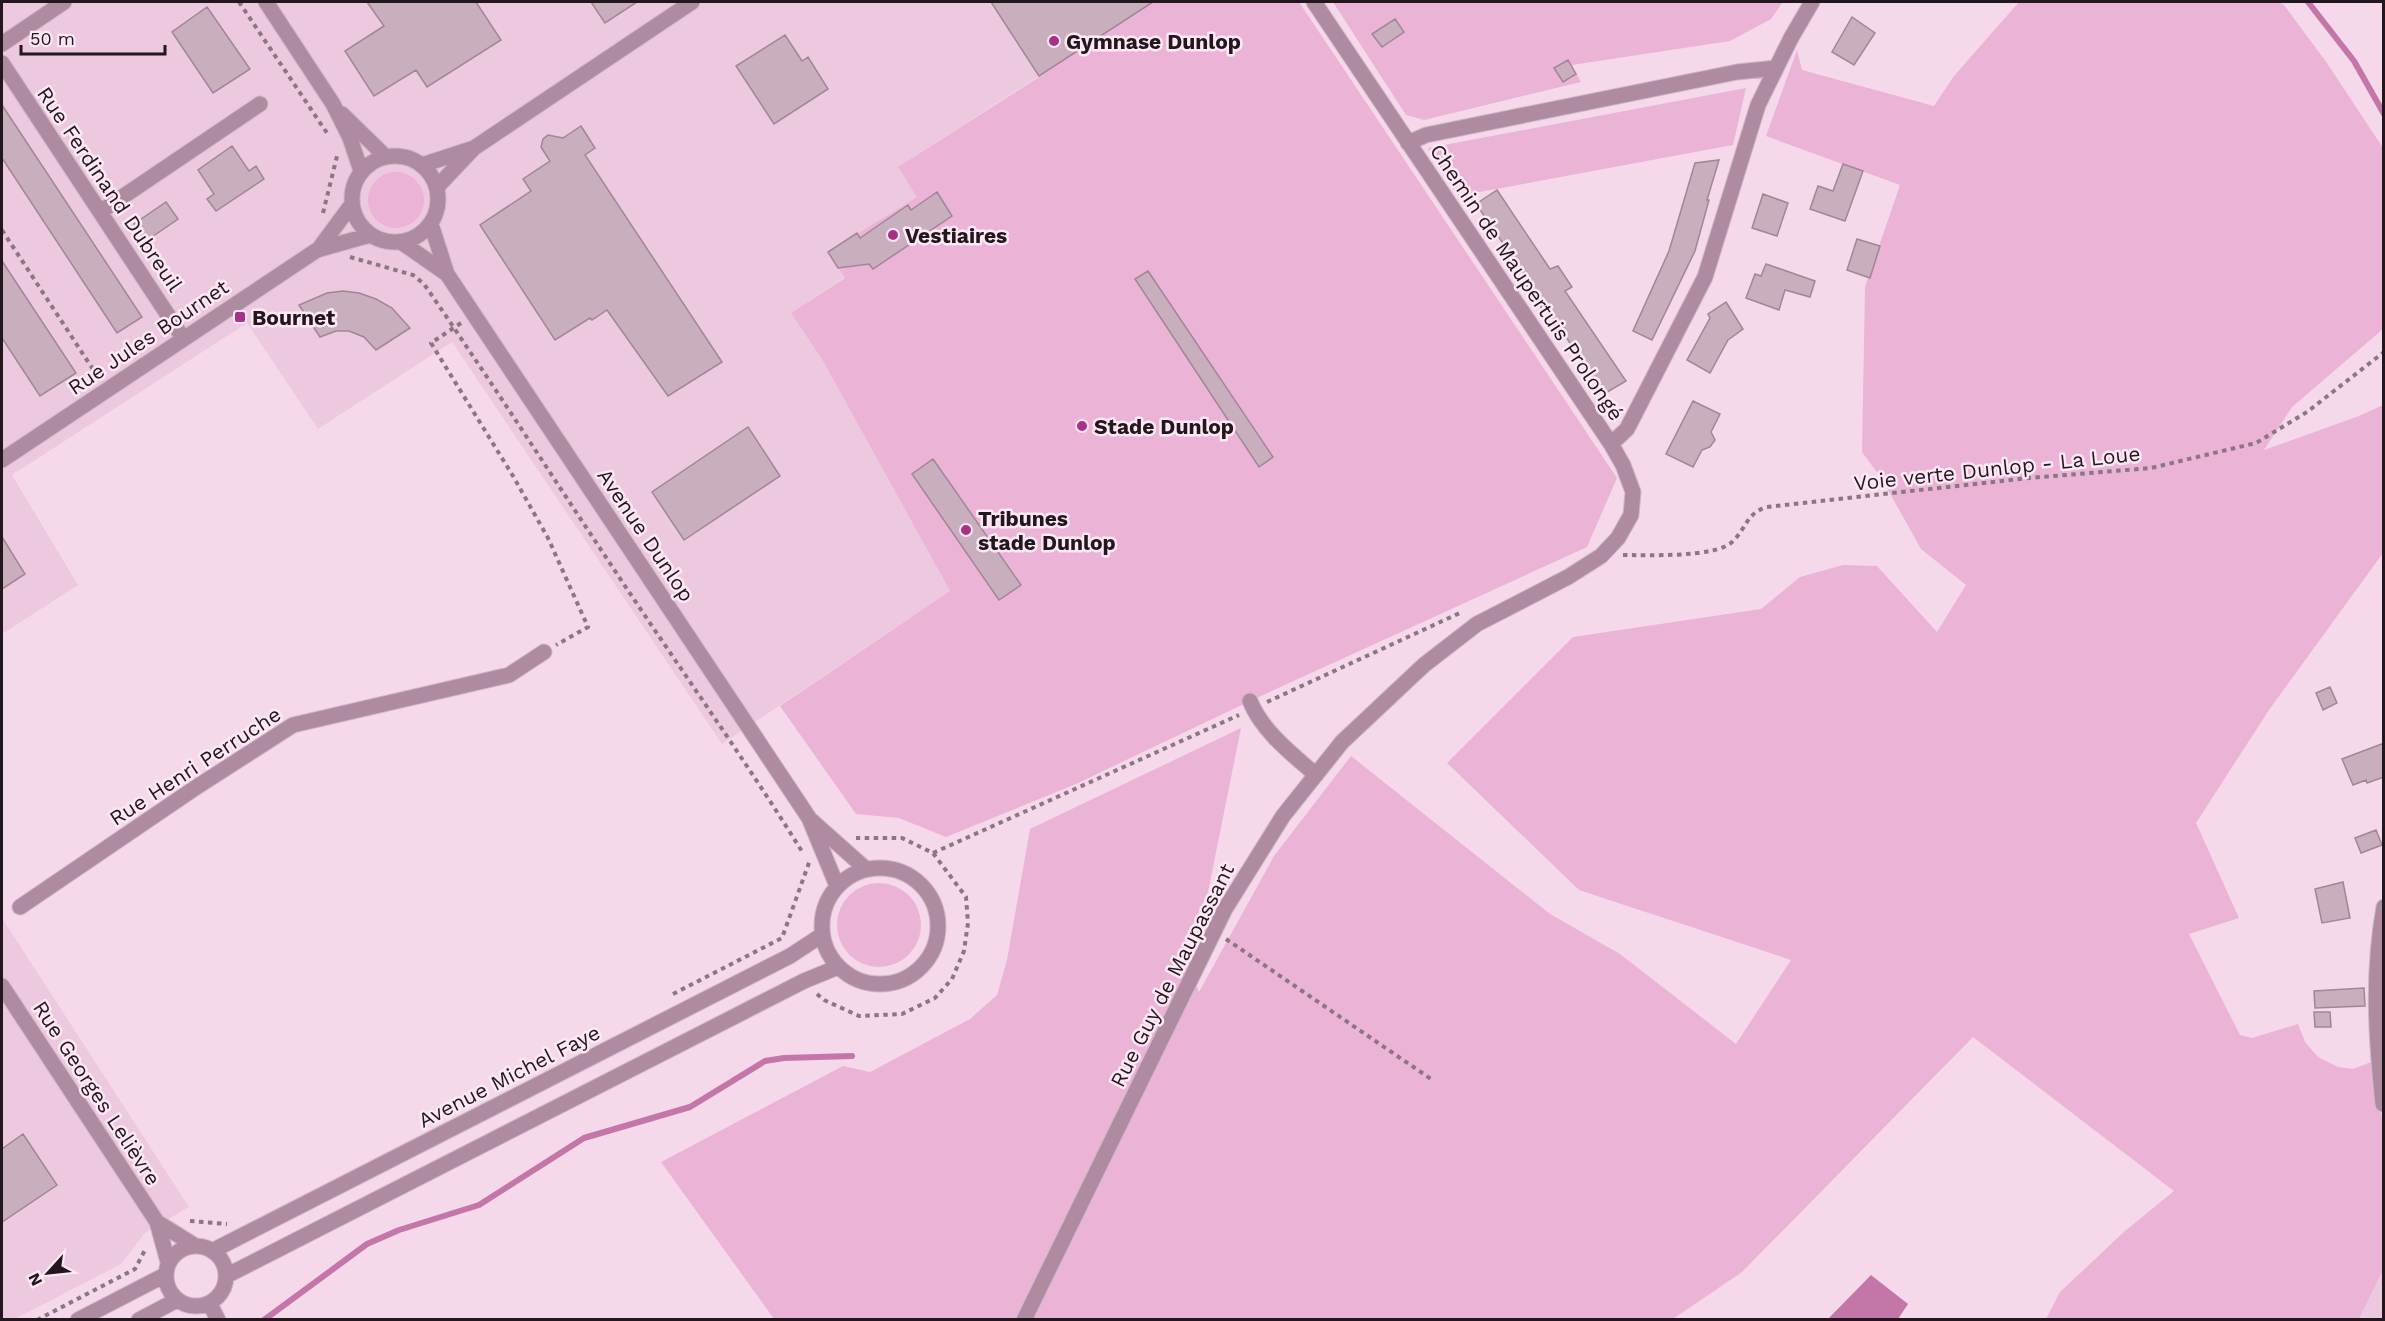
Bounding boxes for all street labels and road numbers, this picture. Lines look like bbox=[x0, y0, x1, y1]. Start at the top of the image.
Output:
street label: Rue Ferdinand Dubreuil bbox=[32, 82, 188, 297]
street label: Chemin de Maupertuis Prolongé bbox=[1425, 139, 1629, 425]
street label: Rue Jules Bournet bbox=[63, 274, 233, 400]
street label: Voie verte Dunlop - La Loue bbox=[1852, 441, 2142, 495]
street label: Avenue Dunlop bbox=[592, 464, 700, 606]
street label: Rue Henri Perruche bbox=[105, 701, 285, 831]
street label: Rue Guy de Maupassant bbox=[1105, 859, 1239, 1091]
street label: Rue Georges Lelièvre bbox=[28, 996, 166, 1190]
street label: Avenue Michel Faye bbox=[414, 1019, 604, 1133]

